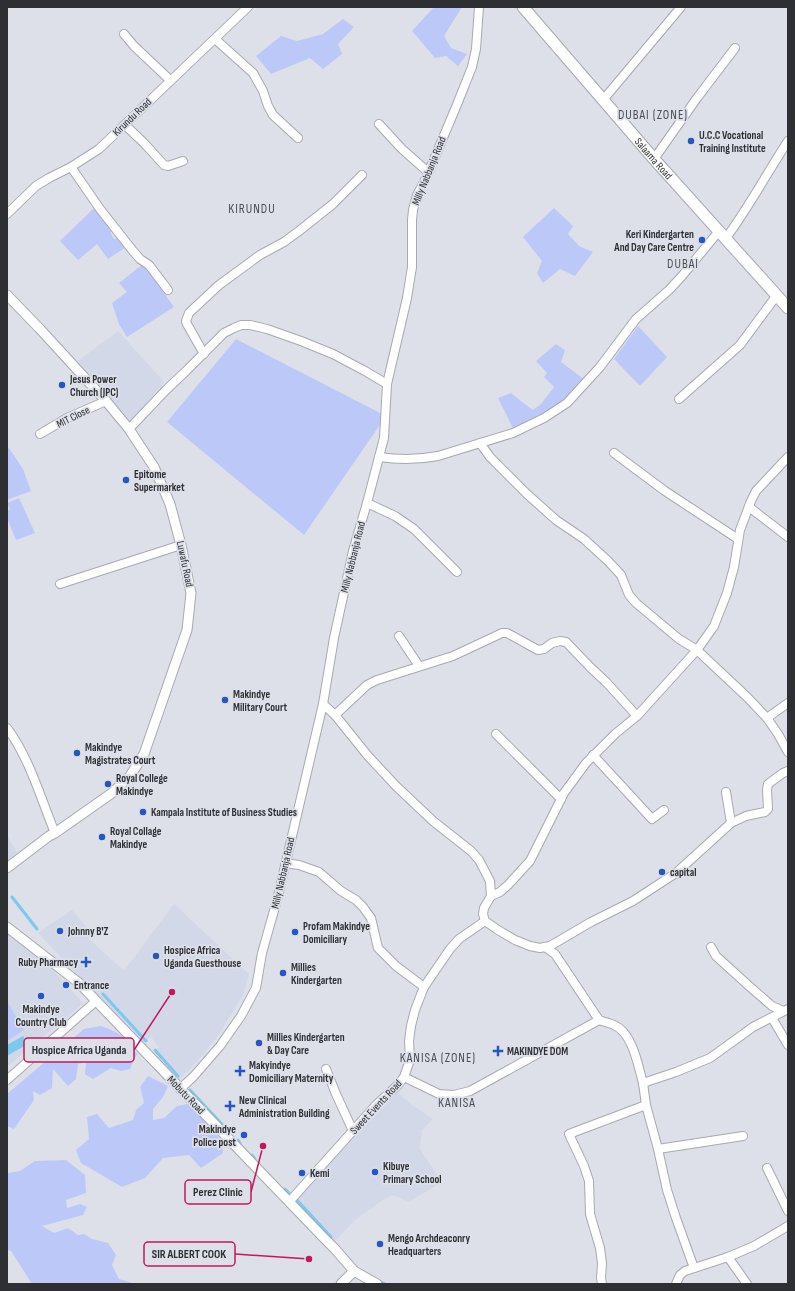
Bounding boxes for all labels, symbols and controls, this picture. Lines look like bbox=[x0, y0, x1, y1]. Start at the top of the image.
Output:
street label: Kirundu Road bbox=[110, 95, 154, 139]
district label: DUBAI (ZONE) bbox=[618, 107, 688, 123]
place label: U.C.C Vocational Training Institute bbox=[699, 129, 766, 155]
street label: Milly Nabbanja Road bbox=[409, 134, 449, 207]
street label: Salaama Road bbox=[632, 135, 676, 182]
marker: U.C.C Vocational Training Institute bbox=[686, 136, 696, 146]
district label: KIRUNDU bbox=[228, 201, 276, 217]
place label: Keri Kindergarten And Day Care Centre bbox=[613, 228, 694, 254]
marker: Keri Kindergarten And Day Care Centre bbox=[697, 235, 707, 245]
district label: DUBAI bbox=[667, 256, 699, 272]
place label: Jesus Power Church (JPC) bbox=[69, 373, 119, 399]
marker: Jesus Power Church (JPC) bbox=[57, 380, 67, 390]
street label: MIT Close bbox=[54, 403, 92, 431]
place label: Epitome Supermarket bbox=[134, 468, 185, 494]
marker: Epitome Supermarket bbox=[121, 475, 131, 485]
street label: Milly Nabbanja Road bbox=[338, 520, 368, 594]
street label: Luwafu Road bbox=[174, 540, 196, 589]
place label: Makindye Military Court bbox=[233, 688, 287, 714]
marker: Makindye Military Court bbox=[220, 695, 230, 705]
place label: Makindye Magistrates Court bbox=[85, 741, 156, 767]
marker: Makindye Magistrates Court bbox=[72, 748, 82, 758]
place label: Royal College Makindye bbox=[116, 772, 168, 798]
marker: Royal College Makindye bbox=[103, 779, 113, 789]
place label: Kampala Institute of Business Studies bbox=[151, 806, 297, 819]
marker: Kampala Institute of Business Studies bbox=[138, 807, 148, 817]
place label: Royal Collage Makindye bbox=[110, 825, 162, 851]
marker: Royal Collage Makindye bbox=[97, 832, 107, 842]
street label: Milly Nabbanja Road bbox=[268, 836, 298, 910]
place label: capital bbox=[670, 866, 696, 879]
marker: capital bbox=[657, 867, 667, 877]
place label: Profam Makindye Domiciliary bbox=[303, 920, 370, 946]
place label: Johnny B'Z bbox=[67, 925, 108, 938]
marker: Johnny B'Z bbox=[55, 926, 65, 936]
marker: Profam Makindye Domiciliary bbox=[290, 927, 300, 937]
place label: Hospice Africa Uganda Guesthouse bbox=[164, 944, 242, 970]
marker: Hospice Africa Uganda Guesthouse bbox=[151, 951, 161, 961]
place label: Ruby Pharmacy bbox=[18, 956, 78, 969]
marker: Ruby Pharmacy bbox=[81, 957, 91, 967]
place label: Millies Kindergarten bbox=[291, 961, 342, 987]
marker: Millies Kindergarten bbox=[278, 968, 288, 978]
place label: Entrance bbox=[74, 979, 110, 992]
marker: Entrance bbox=[61, 980, 71, 990]
marker: Makindye Country Club bbox=[36, 991, 46, 1001]
place label: Makindye Country Club bbox=[15, 1003, 67, 1029]
place label: Millies Kindergarten & Day Care bbox=[267, 1031, 345, 1057]
callout: Hospice Africa Uganda bbox=[24, 1038, 134, 1062]
marker: Millies Kindergarten & Day Care bbox=[254, 1038, 264, 1048]
text: Hospice Africa Uganda bbox=[32, 1043, 126, 1058]
marker: MAKINDYE DOM bbox=[492, 1045, 504, 1057]
place label: MAKINDYE DOM bbox=[507, 1045, 568, 1058]
district label: KANISA (ZONE) bbox=[400, 1050, 476, 1066]
place label: Makyindye Domiciliary Maternity bbox=[249, 1059, 334, 1085]
marker: Makyindye Domiciliary Maternity bbox=[234, 1065, 246, 1077]
street label: Mobutu Road bbox=[165, 1073, 208, 1117]
street label: Sweet Events Road bbox=[347, 1077, 405, 1137]
place label: New Clinical Administration Building bbox=[238, 1094, 330, 1120]
district label: KANISA bbox=[438, 1095, 476, 1111]
marker: New Clinical Administration Building bbox=[224, 1100, 236, 1112]
place label: Makindye Police post bbox=[193, 1123, 236, 1149]
marker: Makindye Police post bbox=[239, 1130, 249, 1140]
place label: Kibuye Primary School bbox=[383, 1160, 442, 1186]
place label: Kemi bbox=[310, 1167, 329, 1180]
marker: Kibuye Primary School bbox=[370, 1167, 380, 1177]
marker: Kemi bbox=[297, 1168, 307, 1178]
callout: Perez Clinic bbox=[185, 1180, 251, 1204]
text: Perez Clinic bbox=[193, 1185, 243, 1200]
place label: Mengo Archdeaconry Headquarters bbox=[388, 1232, 471, 1258]
marker: Mengo Archdeaconry Headquarters bbox=[375, 1239, 385, 1249]
callout: SIR ALBERT COOK bbox=[144, 1242, 235, 1266]
text: SIR ALBERT COOK bbox=[152, 1247, 226, 1262]

